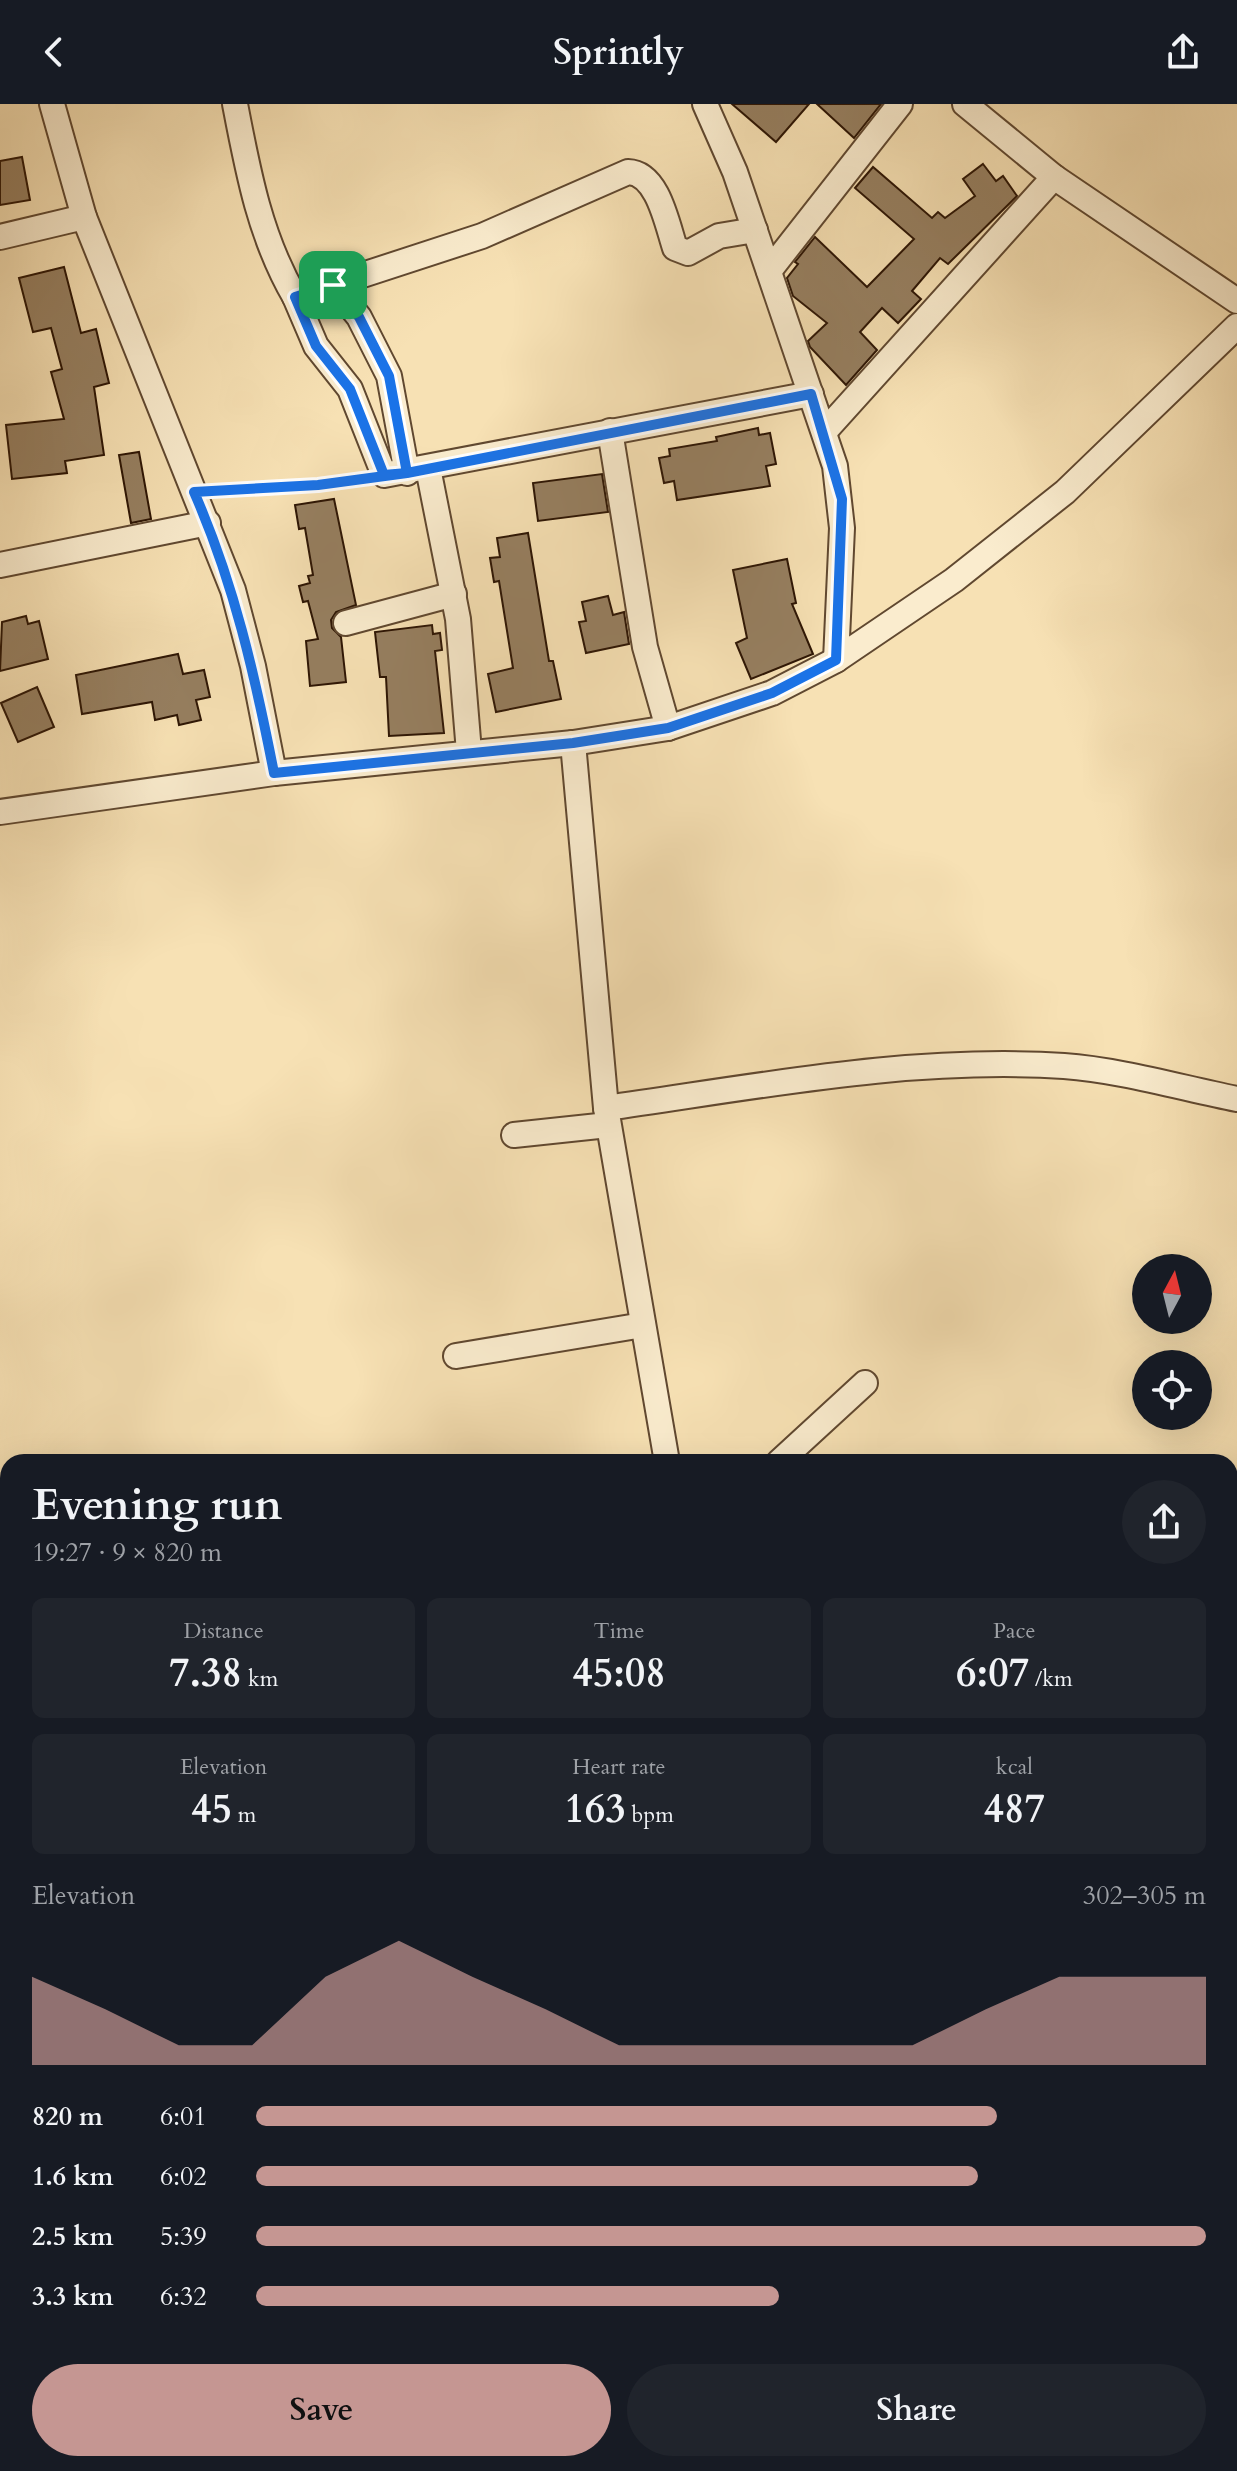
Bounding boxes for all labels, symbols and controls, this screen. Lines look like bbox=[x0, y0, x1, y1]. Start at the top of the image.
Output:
text: Sprintly bbox=[553, 28, 684, 77]
icon: back bbox=[32, 30, 76, 74]
icon: share bbox=[1161, 30, 1205, 74]
pin bbox=[299, 251, 367, 319]
icon: arrive bbox=[311, 263, 355, 307]
north arrow bbox=[1132, 1254, 1212, 1334]
map controls bbox=[1132, 1254, 1212, 1430]
button: locate bbox=[1132, 1350, 1212, 1430]
text: Evening run bbox=[32, 1475, 282, 1535]
button: share bbox=[1122, 1480, 1206, 1564]
text: 19:27 · 9 × 820 m bbox=[32, 1535, 222, 1570]
text: Distance bbox=[183, 1616, 264, 1646]
text: Time bbox=[594, 1616, 644, 1646]
text: Pace bbox=[993, 1616, 1036, 1646]
text: 7.38 bbox=[169, 1646, 242, 1701]
text: 45:08 bbox=[572, 1646, 666, 1701]
text: 6:07 bbox=[956, 1646, 1029, 1701]
text: km bbox=[242, 1664, 278, 1694]
text: /km bbox=[1029, 1664, 1073, 1694]
text: Elevation bbox=[180, 1752, 267, 1782]
text: Heart rate bbox=[572, 1752, 666, 1782]
text: kcal bbox=[996, 1752, 1033, 1782]
text: 45 bbox=[191, 1782, 232, 1837]
text: 163 bbox=[564, 1782, 626, 1837]
text: 487 bbox=[984, 1782, 1045, 1837]
text: m bbox=[232, 1800, 256, 1830]
text: bpm bbox=[626, 1800, 674, 1830]
text: Elevation bbox=[32, 1878, 135, 1913]
text: 302–305 m bbox=[1083, 1878, 1206, 1913]
text: 820 m bbox=[32, 2099, 103, 2134]
text: 6:01 bbox=[160, 2099, 207, 2134]
text: 1.6 km bbox=[32, 2159, 113, 2194]
text: 6:02 bbox=[160, 2159, 207, 2194]
text: 2.5 km bbox=[32, 2219, 113, 2254]
text: 5:39 bbox=[160, 2219, 207, 2254]
text: 3.3 km bbox=[32, 2279, 113, 2314]
text: 6:32 bbox=[160, 2279, 207, 2314]
button: Save bbox=[32, 2364, 611, 2456]
button: Share bbox=[627, 2364, 1206, 2456]

